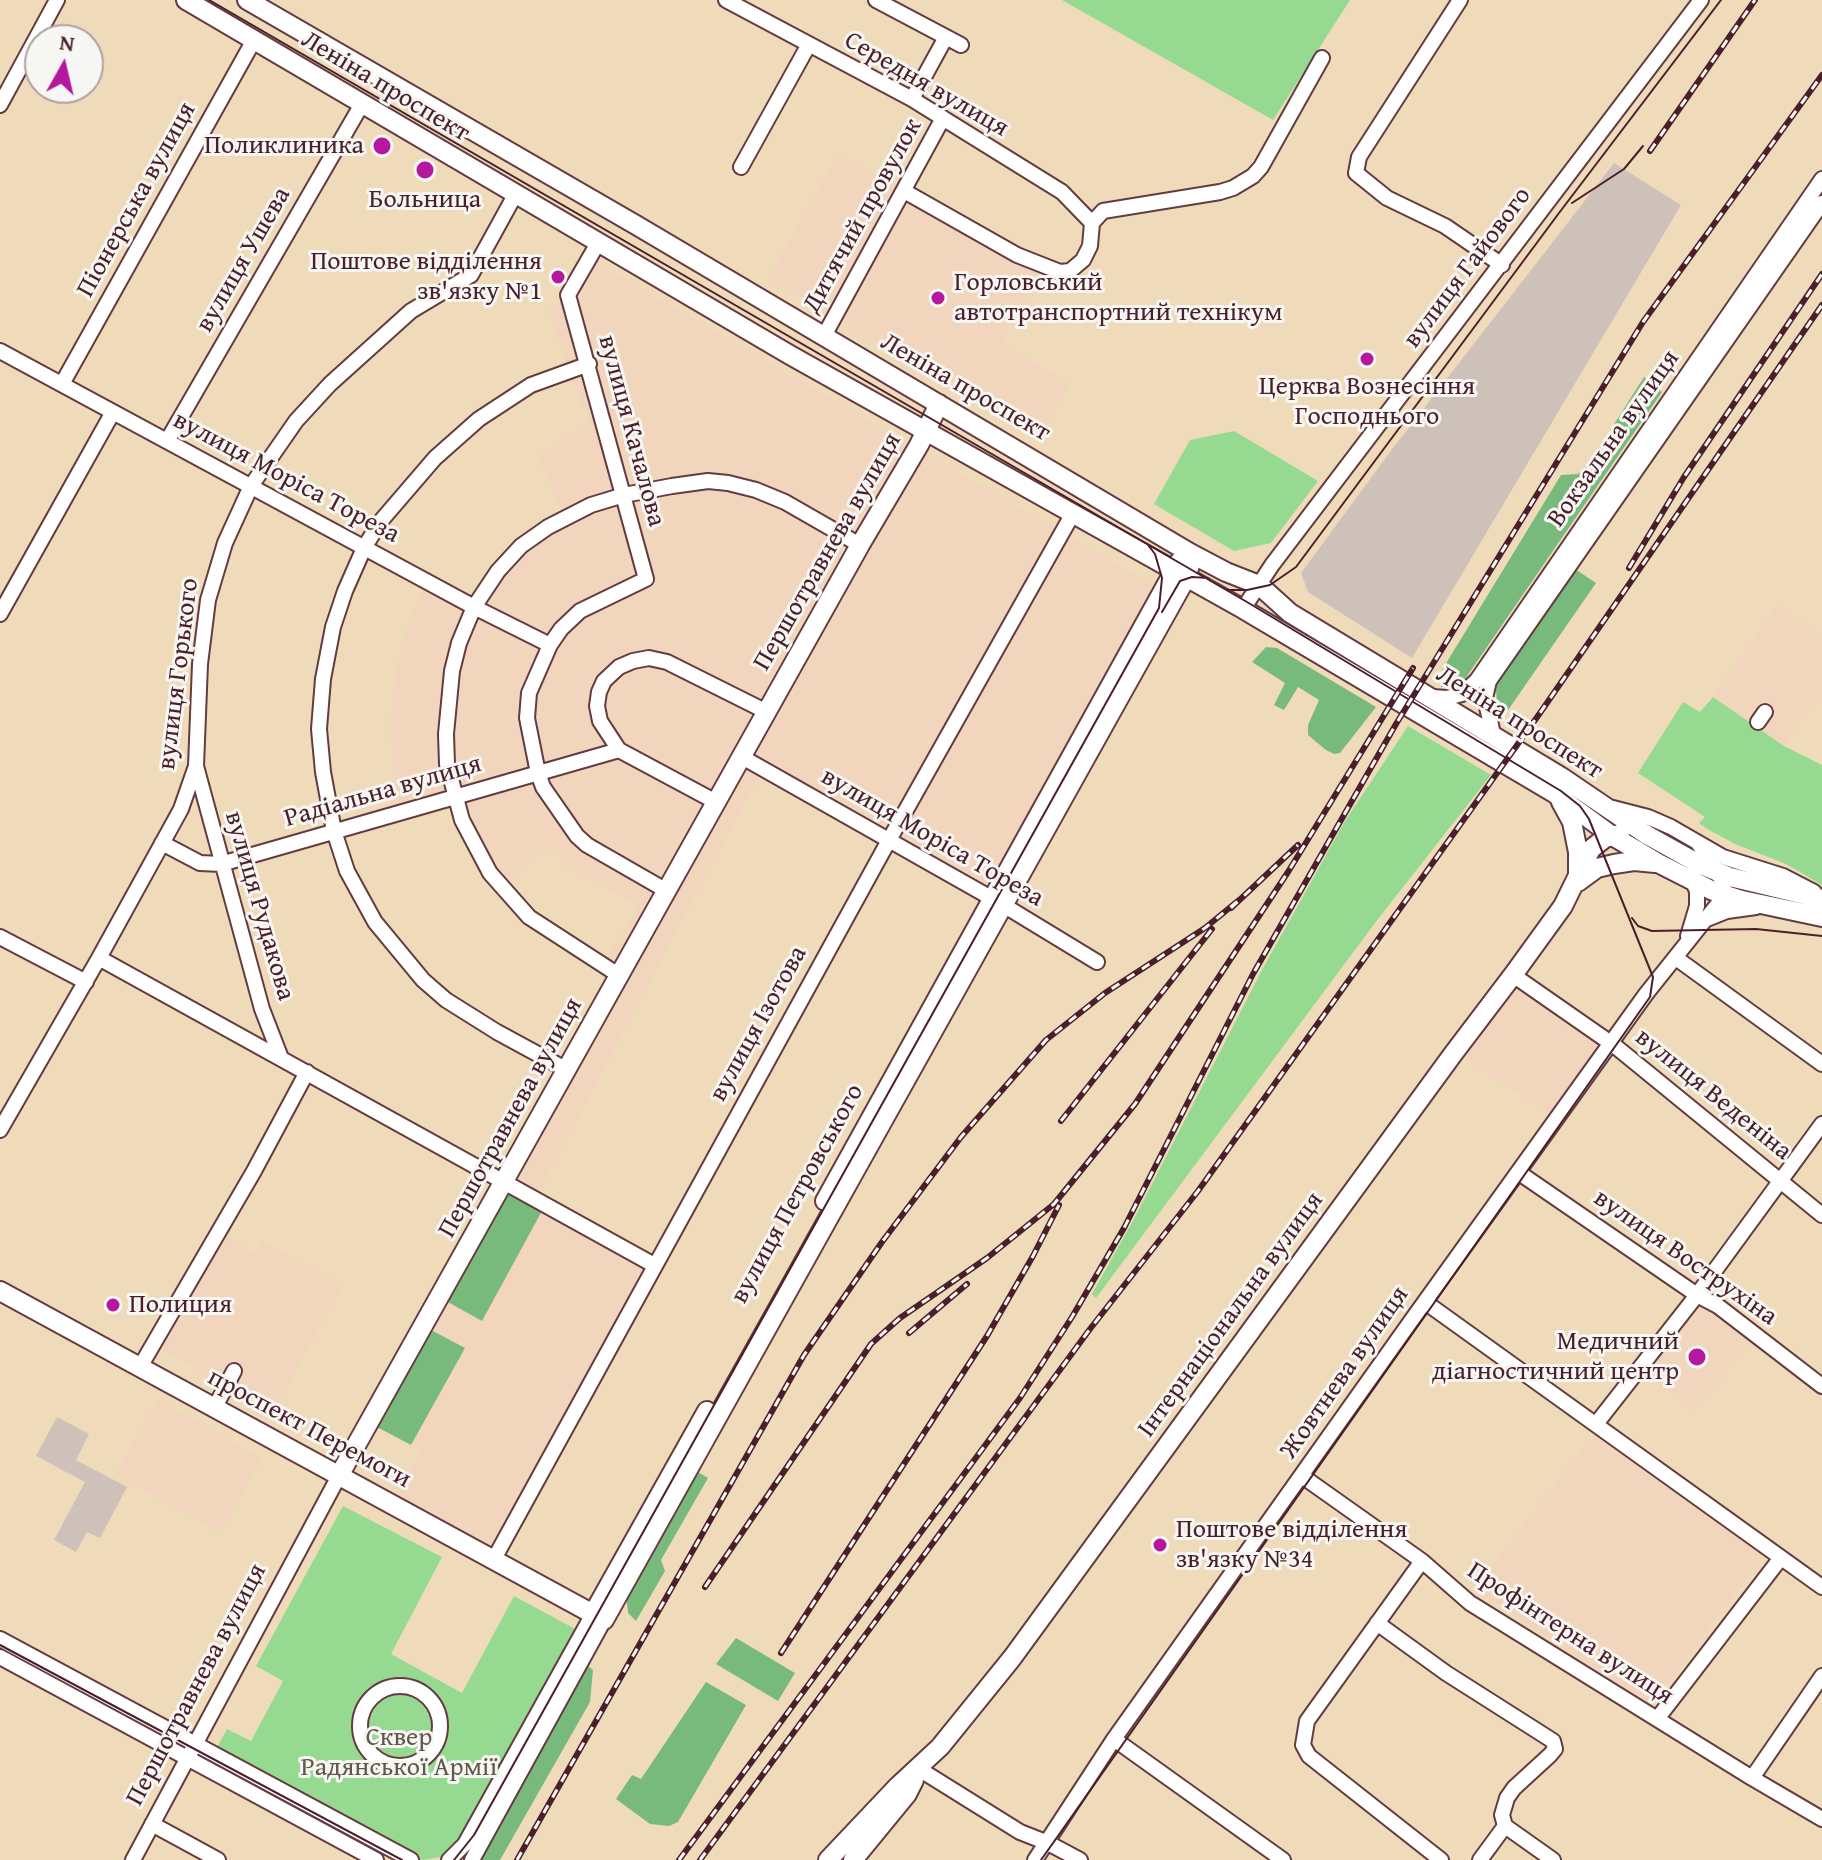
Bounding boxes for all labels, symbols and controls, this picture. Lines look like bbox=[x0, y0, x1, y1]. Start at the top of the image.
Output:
north arrow bbox=[24, 24, 104, 104]
street label: Леніна проспект bbox=[295, 24, 475, 150]
text: N bbox=[58, 25, 77, 59]
street label: Середня вулиця bbox=[838, 25, 1014, 145]
street label: Піонерська вулиця bbox=[71, 97, 203, 303]
street label: Дитячий провулок bbox=[797, 113, 929, 319]
place label: Поликлиника bbox=[204, 130, 364, 162]
marker: Поликлиника bbox=[371, 135, 393, 157]
marker: Больница bbox=[414, 159, 436, 181]
street label: вулиця Гайового bbox=[1397, 181, 1539, 355]
street label: вулиця Ушева bbox=[190, 182, 298, 338]
place label: Больница bbox=[369, 184, 481, 216]
place label: Поштове відділення зв'язку №1 bbox=[310, 246, 542, 308]
place label: Горловський автотранспортний технікум bbox=[954, 267, 1283, 328]
marker: Поштове відділення зв'язку №1 bbox=[549, 268, 567, 286]
marker: Горловський автотранспортний технікум bbox=[929, 289, 947, 307]
street label: Леніна проспект bbox=[875, 327, 1055, 449]
street label: вулиця Качалова bbox=[590, 332, 672, 530]
street label: Вокзальна вулиця bbox=[1541, 345, 1687, 533]
marker: Церква Вознесіння Господнього bbox=[1358, 350, 1376, 368]
place label: Церква Вознесіння Господнього bbox=[1259, 371, 1475, 432]
street label: вулиця Моріса Тореза bbox=[168, 405, 404, 551]
street label: Першотравнева вулиця bbox=[747, 428, 909, 676]
street label: вулиця Горького bbox=[152, 576, 206, 772]
street label: Леніна проспект bbox=[1430, 659, 1608, 787]
street label: Радіальна вулиця bbox=[281, 749, 485, 835]
street label: вулиця Моріса Тореза bbox=[815, 762, 1049, 914]
street label: вулиця Рудакова bbox=[217, 808, 301, 1004]
street label: вулиця Ізотова bbox=[703, 941, 815, 1107]
street label: Першотравнева вулиця bbox=[432, 993, 590, 1243]
street label: вулиця Веденіна bbox=[1628, 1022, 1798, 1168]
street label: вулиця Петровського bbox=[725, 1079, 871, 1309]
street label: вулиця Вострухіна bbox=[1587, 1183, 1783, 1333]
street label: Інтернаціональна вулиця bbox=[1132, 1186, 1330, 1444]
street label: Жовтнева вулиця bbox=[1274, 1281, 1416, 1465]
place label: Полиция bbox=[129, 1289, 232, 1321]
marker: Полиция bbox=[104, 1296, 122, 1314]
place label: Медичний діагностичний центр bbox=[1432, 1326, 1679, 1388]
marker: Медичний діагностичний центр bbox=[1686, 1346, 1708, 1368]
street label: проспект Перемоги bbox=[202, 1362, 416, 1496]
place label: Поштове відділення зв'язку №34 bbox=[1176, 1514, 1408, 1576]
marker: Поштове відділення зв'язку №34 bbox=[1151, 1536, 1169, 1554]
street label: Профінтерна вулиця bbox=[1461, 1556, 1679, 1712]
street label: Першотравнева вулиця bbox=[120, 1559, 274, 1811]
park label: Сквер Радянської Армії bbox=[301, 1722, 497, 1784]

